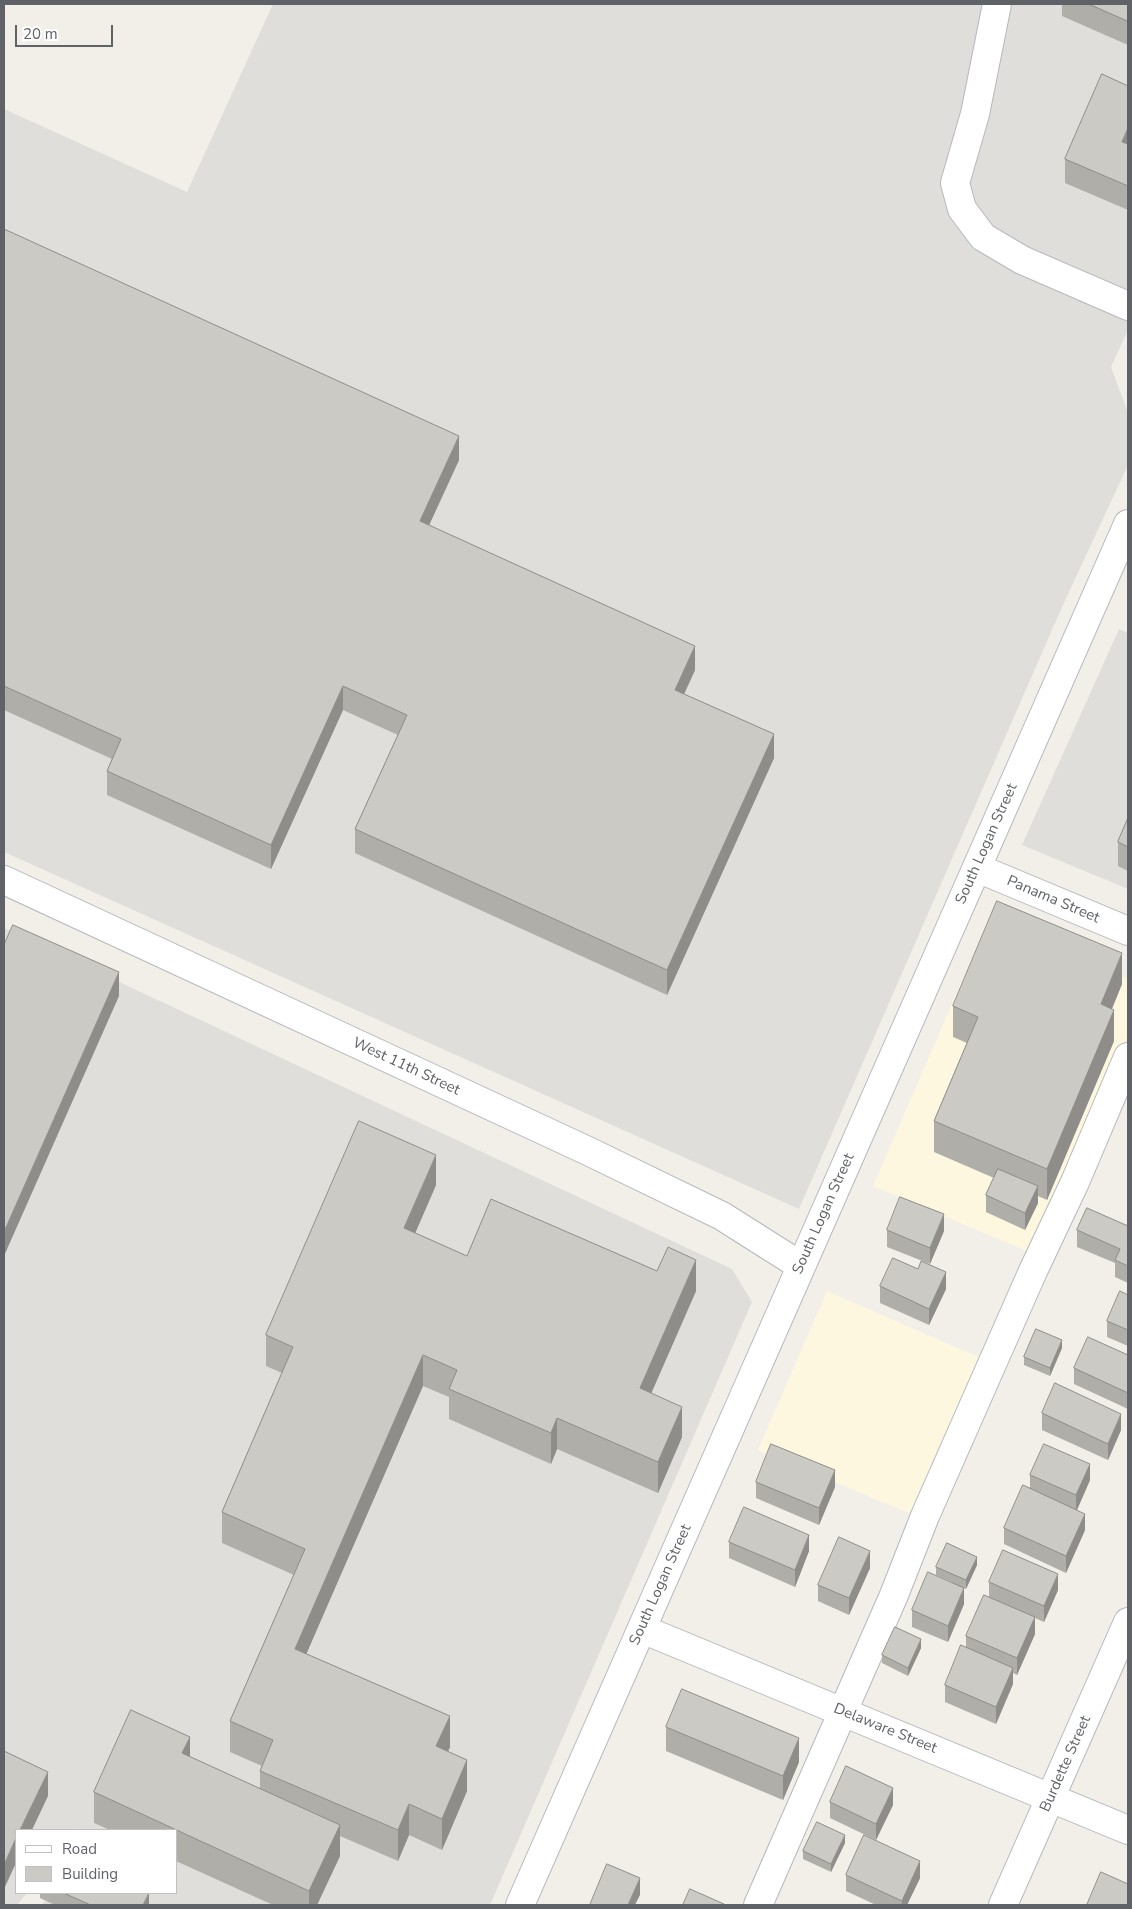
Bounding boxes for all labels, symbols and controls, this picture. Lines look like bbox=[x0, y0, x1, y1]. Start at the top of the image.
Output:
scale bar bbox=[18, 15, 115, 47]
text: 20 m bbox=[23, 24, 58, 44]
street label: South Logan Street bbox=[952, 781, 1022, 907]
street label: Panama Street bbox=[1004, 872, 1102, 928]
street label: West 11th Street bbox=[349, 1034, 463, 1100]
street label: South Logan Street bbox=[789, 1151, 859, 1277]
street label: South Logan Street bbox=[626, 1522, 696, 1648]
street label: Delaware Street bbox=[831, 1700, 939, 1758]
street label: Burdette Street bbox=[1037, 1713, 1095, 1815]
legend bbox=[15, 1829, 178, 1894]
text: Road bbox=[62, 1839, 97, 1859]
text: Building bbox=[62, 1864, 118, 1884]

